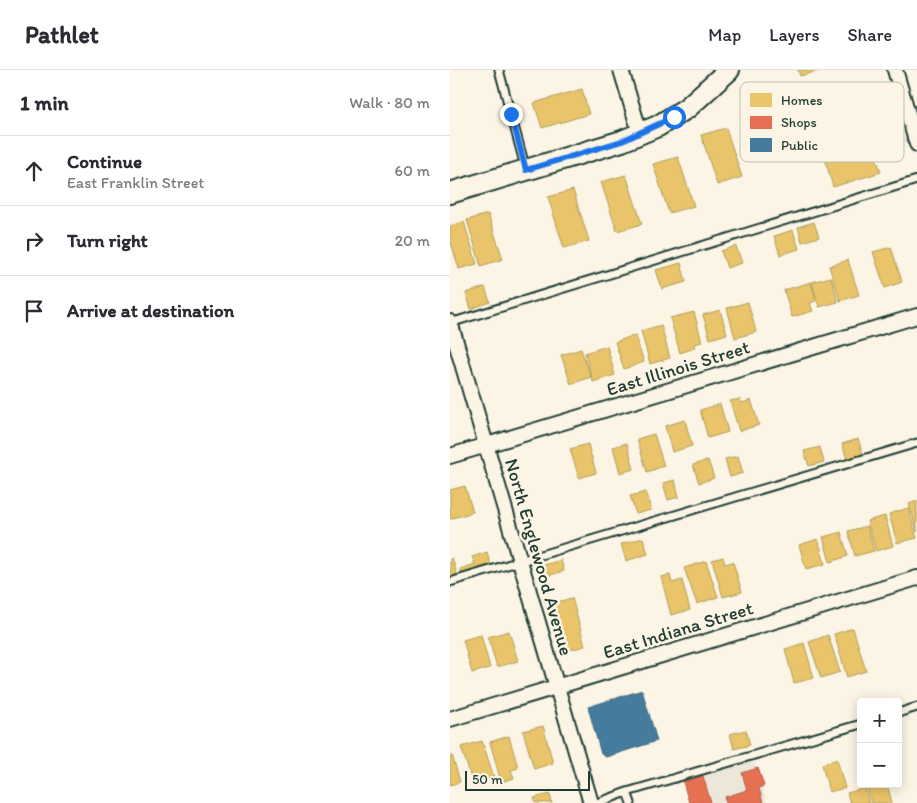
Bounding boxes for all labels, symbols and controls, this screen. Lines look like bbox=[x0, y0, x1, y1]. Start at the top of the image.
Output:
text: Pathlet bbox=[25, 20, 99, 49]
text: Map bbox=[708, 24, 741, 46]
text: Layers bbox=[769, 24, 819, 46]
text: Share bbox=[847, 24, 892, 46]
legend bbox=[740, 82, 904, 162]
text: 1 min bbox=[20, 90, 69, 115]
text: Homes bbox=[781, 92, 823, 109]
text: Walk · 80 m bbox=[349, 93, 430, 112]
route end bbox=[500, 103, 523, 126]
route start bbox=[663, 106, 686, 129]
text: Shops bbox=[781, 114, 817, 131]
text: Public bbox=[781, 137, 819, 154]
text: Continue bbox=[67, 150, 142, 173]
icon: ahead bbox=[20, 157, 48, 185]
text: 60 m bbox=[395, 161, 430, 180]
text: East Franklin Street bbox=[67, 173, 204, 192]
icon: right bbox=[20, 227, 48, 255]
text: Turn right bbox=[67, 229, 148, 252]
text: 20 m bbox=[395, 231, 430, 250]
icon: arrive bbox=[20, 297, 48, 325]
text: Arrive at destination bbox=[67, 299, 234, 322]
street label: East Illinois Street bbox=[604, 335, 752, 401]
street label: North Englewood Avenue bbox=[500, 456, 578, 658]
street label: East Indiana Street bbox=[600, 596, 756, 664]
map controls bbox=[857, 698, 902, 788]
button: + bbox=[857, 698, 902, 743]
button: − bbox=[857, 743, 902, 788]
scale bar bbox=[465, 768, 590, 791]
text: 50 m bbox=[472, 771, 503, 788]

